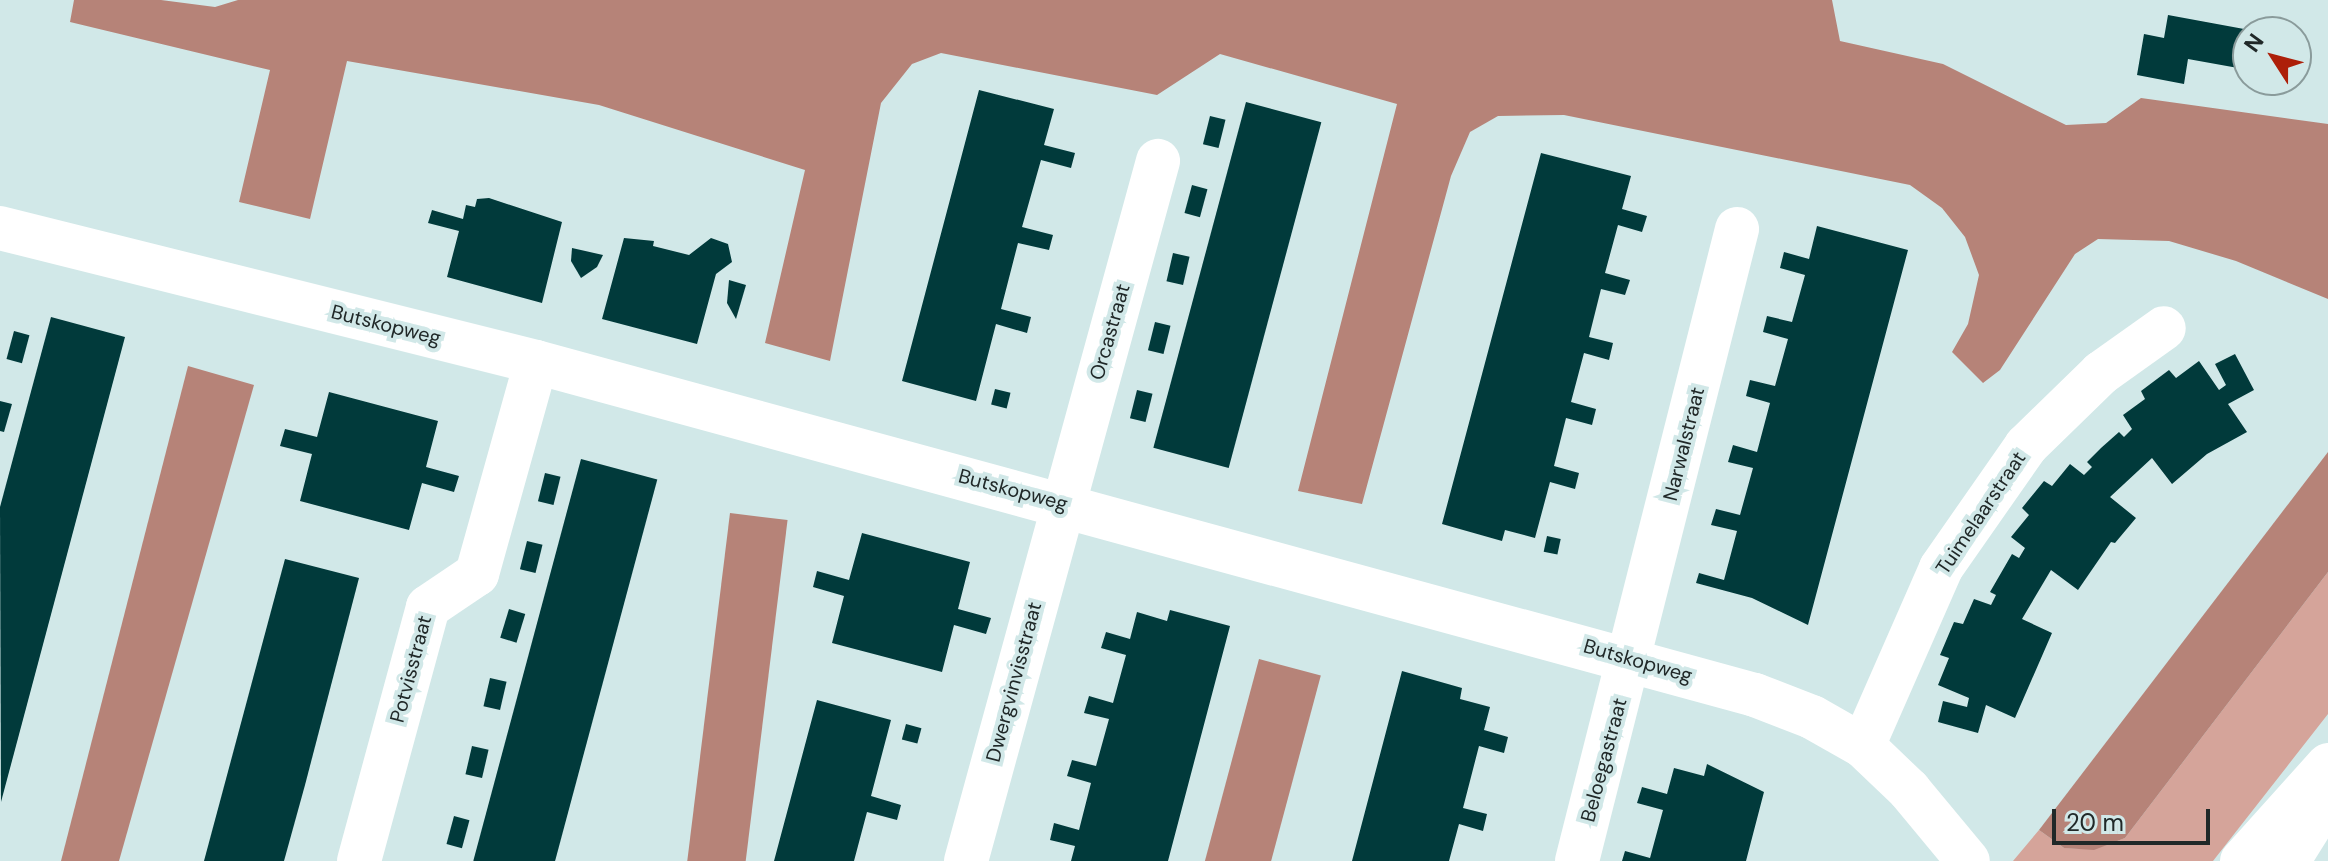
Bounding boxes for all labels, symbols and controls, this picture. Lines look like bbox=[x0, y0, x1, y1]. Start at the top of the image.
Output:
north arrow bbox=[2232, 16, 2312, 96]
text: N bbox=[2237, 28, 2270, 58]
street label: Orcastraat bbox=[1085, 281, 1135, 383]
street label: Butskopweg bbox=[329, 300, 443, 350]
street label: Narwalstraat bbox=[1658, 385, 1710, 503]
street label: Tuimelaarstraat bbox=[1931, 447, 2031, 579]
street label: Butskopweg bbox=[956, 464, 1070, 516]
street label: Dwergvinvisstraat bbox=[981, 599, 1047, 765]
street label: Potvisstraat bbox=[385, 613, 437, 725]
street label: Butskopweg bbox=[1581, 634, 1695, 688]
street label: Beloegastraat bbox=[1576, 695, 1632, 825]
scale bar bbox=[2056, 793, 2214, 843]
text: 20 m bbox=[2066, 807, 2124, 838]

